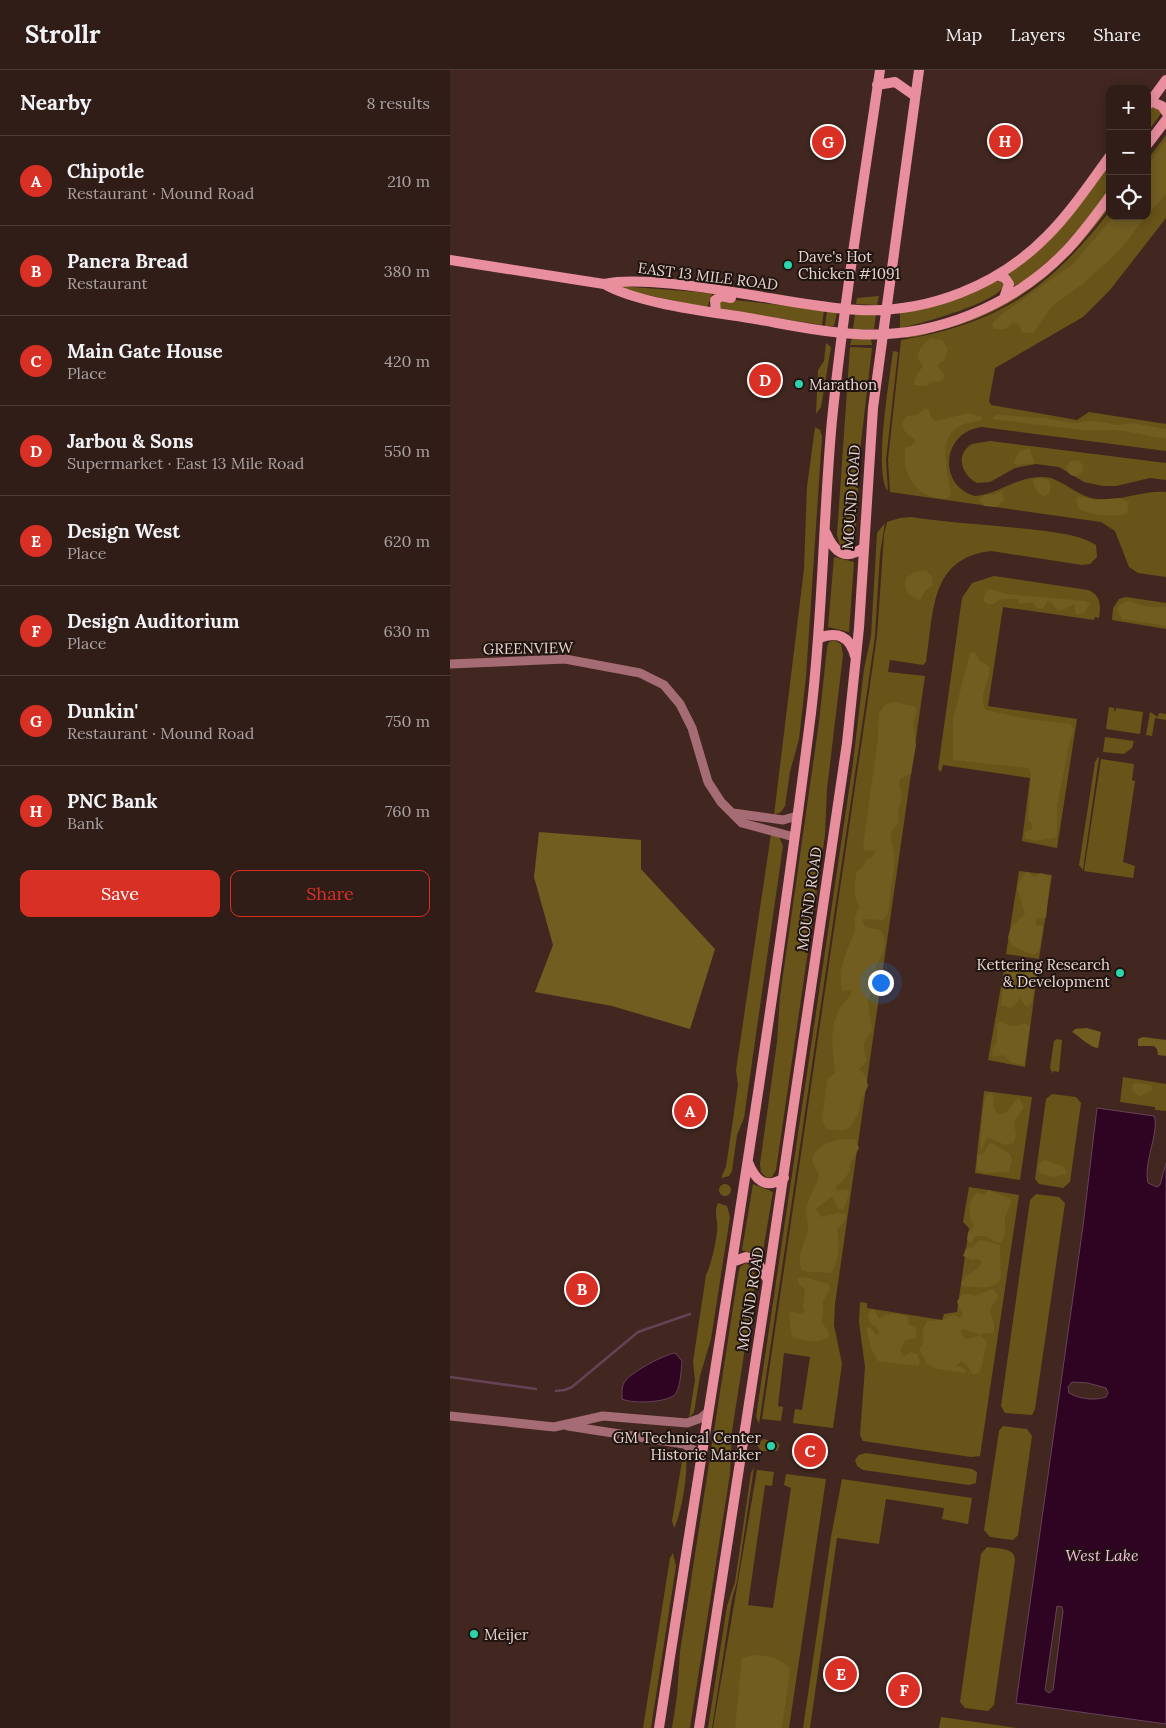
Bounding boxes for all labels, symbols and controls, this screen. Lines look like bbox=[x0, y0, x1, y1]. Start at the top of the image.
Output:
text: Strollr bbox=[25, 19, 100, 50]
text: Map bbox=[946, 23, 982, 46]
text: Layers bbox=[1010, 23, 1065, 46]
text: Share bbox=[1093, 23, 1141, 46]
map controls bbox=[1106, 85, 1151, 220]
button: + bbox=[1106, 85, 1151, 130]
text: Nearby bbox=[20, 89, 91, 116]
text: 8 results bbox=[366, 93, 430, 113]
pin: H bbox=[989, 122, 1021, 160]
pin: G bbox=[812, 123, 844, 161]
button: − bbox=[1106, 130, 1151, 175]
text: Chipotle bbox=[67, 159, 144, 183]
text: A bbox=[31, 171, 41, 191]
text: 210 m bbox=[387, 171, 430, 191]
button: locate bbox=[1106, 175, 1151, 220]
text: Restaurant · Mound Road bbox=[67, 183, 254, 203]
place label: Dave's Hot Chicken #1091 bbox=[798, 247, 900, 283]
text: Panera Bread bbox=[67, 249, 188, 273]
street label: EAST 13 MILE ROAD bbox=[637, 258, 779, 294]
marker: Dave's Hot Chicken #1091 bbox=[782, 259, 794, 271]
text: B bbox=[31, 261, 41, 281]
text: 380 m bbox=[384, 261, 430, 281]
text: Restaurant bbox=[67, 273, 148, 293]
text: Main Gate House bbox=[67, 339, 223, 363]
text: C bbox=[30, 351, 42, 371]
text: 420 m bbox=[384, 351, 430, 371]
pin: D bbox=[749, 361, 781, 399]
text: Place bbox=[67, 363, 106, 383]
place label: Marathon bbox=[809, 375, 877, 394]
marker: Marathon bbox=[793, 378, 805, 390]
text: Jarbou & Sons bbox=[67, 429, 193, 453]
text: D bbox=[30, 441, 42, 461]
text: 550 m bbox=[384, 441, 430, 461]
street label: MOUND ROAD bbox=[838, 444, 864, 550]
text: Supermarket · East 13 Mile Road bbox=[67, 453, 304, 473]
text: Design West bbox=[67, 519, 180, 543]
text: E bbox=[31, 531, 41, 551]
text: 620 m bbox=[384, 531, 430, 551]
text: Place bbox=[67, 543, 106, 563]
text: Design Auditorium bbox=[67, 609, 239, 633]
text: F bbox=[31, 621, 41, 641]
text: 630 m bbox=[383, 621, 430, 641]
text: Place bbox=[67, 633, 106, 653]
street label: GREENVIEW bbox=[483, 638, 574, 658]
text: Dunkin' bbox=[67, 699, 138, 723]
text: G bbox=[30, 711, 42, 731]
text: 750 m bbox=[385, 711, 430, 731]
text: Restaurant · Mound Road bbox=[67, 723, 254, 743]
text: PNC Bank bbox=[67, 789, 158, 813]
text: H bbox=[30, 801, 42, 821]
text: 760 m bbox=[385, 801, 430, 821]
text: Bank bbox=[67, 813, 104, 833]
street label: MOUND ROAD bbox=[792, 846, 826, 952]
button: Save bbox=[20, 870, 220, 917]
button: Share bbox=[230, 870, 430, 917]
place label: Kettering Research & Development bbox=[976, 955, 1110, 991]
marker: Kettering Research & Development bbox=[1114, 967, 1126, 979]
your location bbox=[868, 970, 894, 996]
pin: A bbox=[674, 1092, 706, 1130]
street label: MOUND ROAD bbox=[732, 1246, 768, 1352]
pin: B bbox=[566, 1270, 598, 1308]
place label: GM Technical Center Historic Marker bbox=[613, 1428, 761, 1464]
pin: C bbox=[794, 1432, 826, 1470]
marker: GM Technical Center Historic Marker bbox=[765, 1440, 777, 1452]
water label: West Lake bbox=[1065, 1545, 1139, 1565]
place label: Meijer bbox=[484, 1625, 529, 1644]
marker: Meijer bbox=[468, 1628, 480, 1640]
pin: E bbox=[825, 1655, 857, 1693]
pin: F bbox=[888, 1671, 920, 1709]

